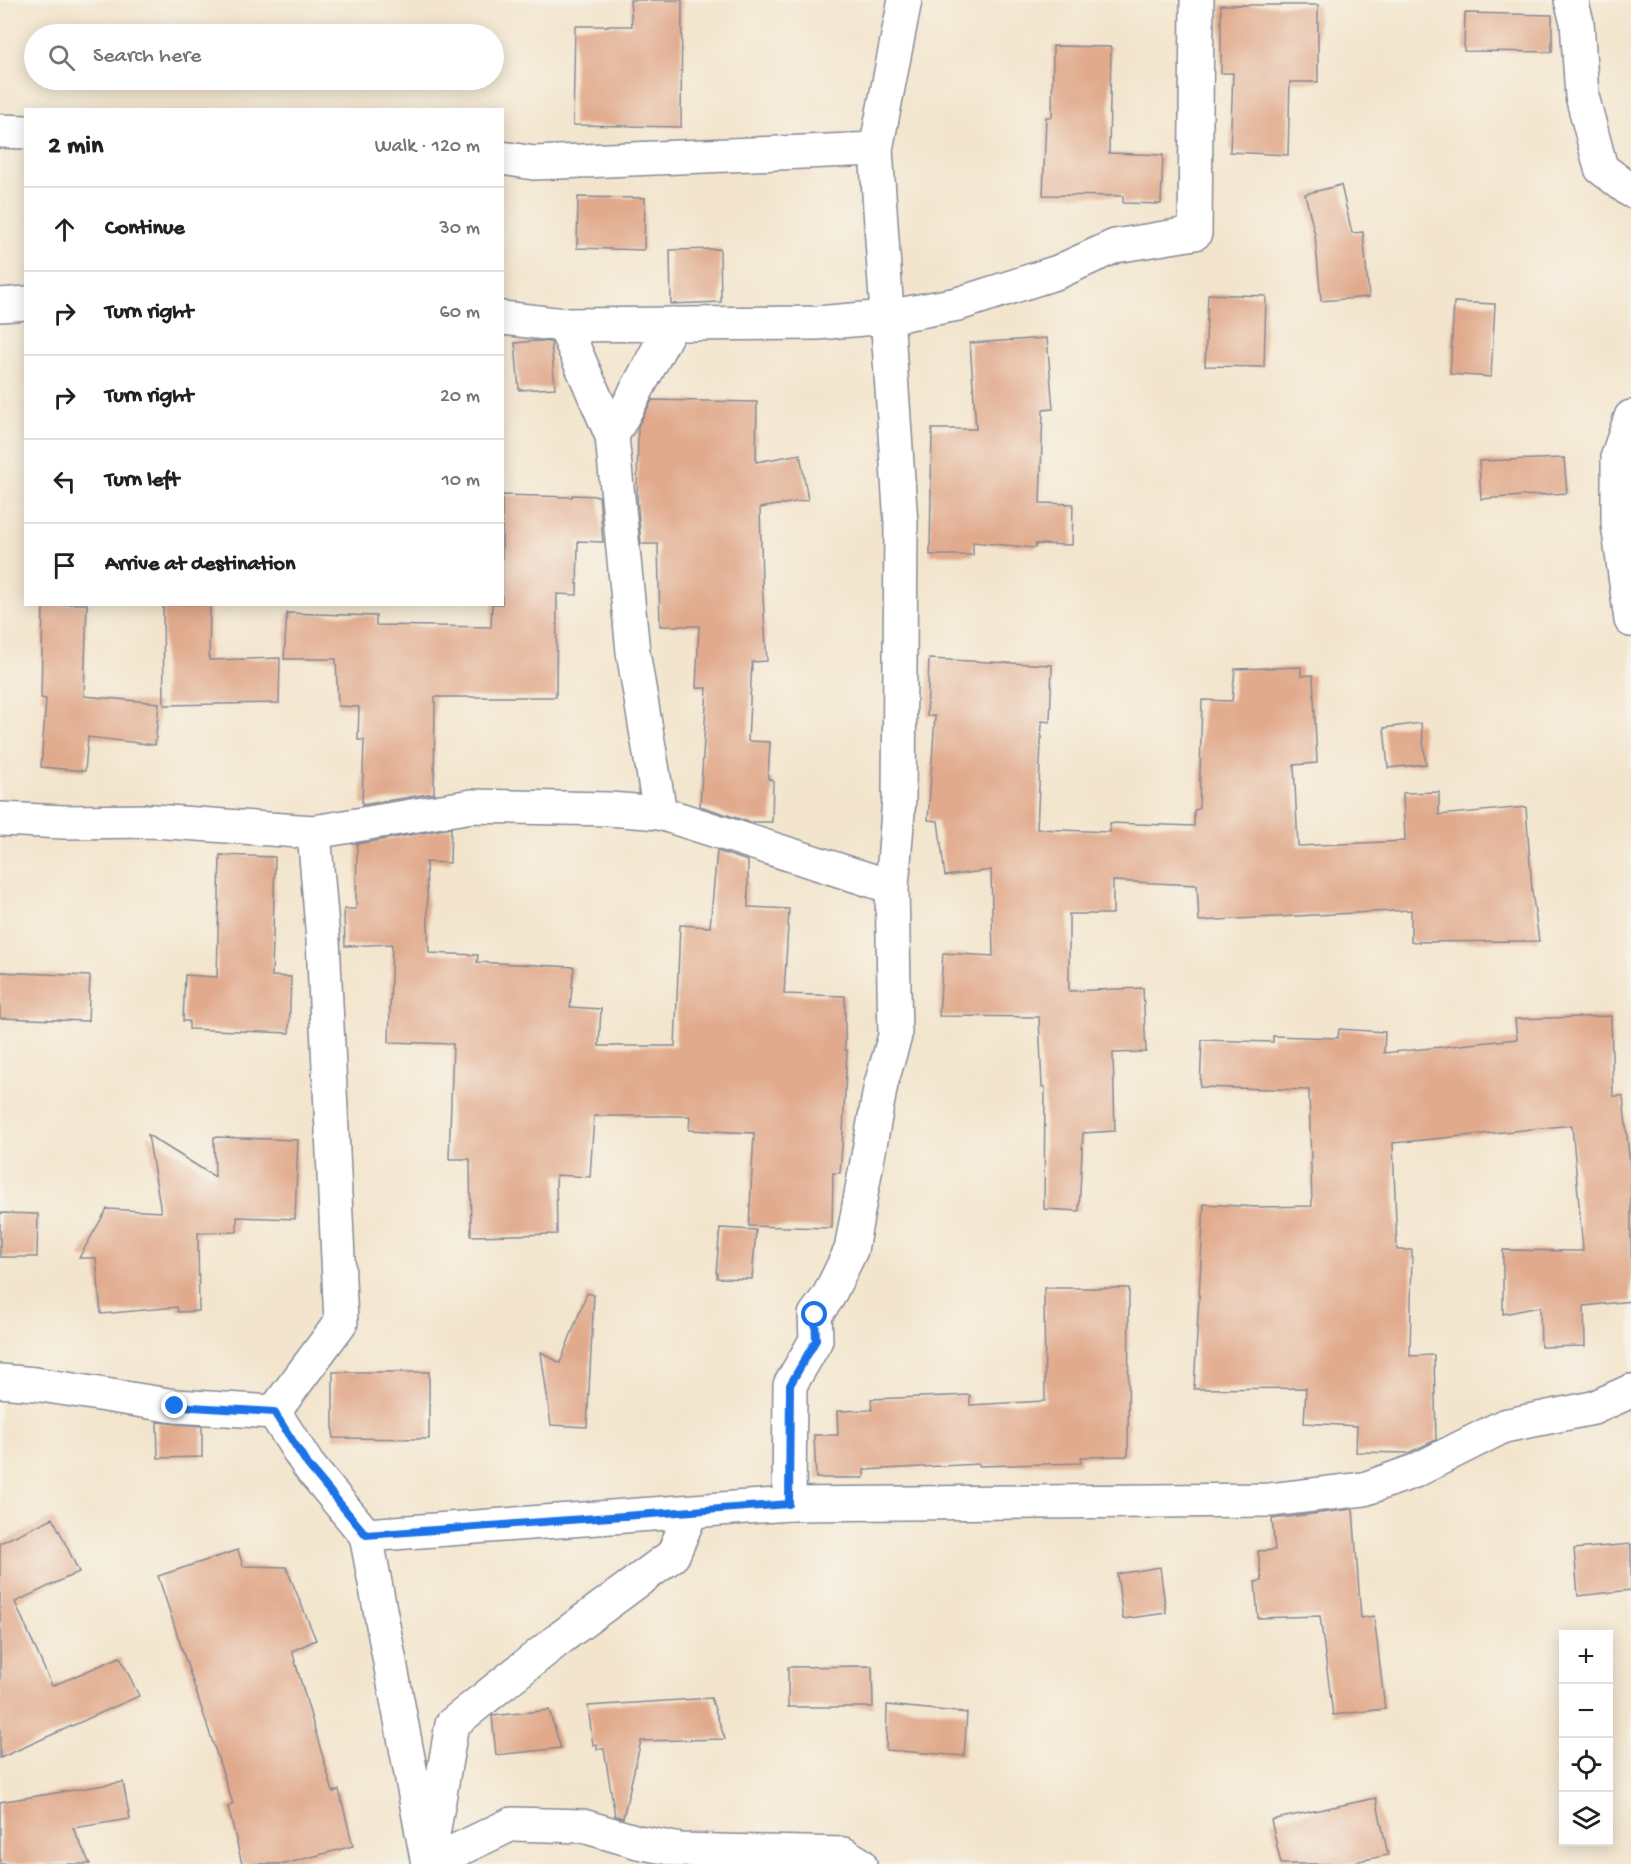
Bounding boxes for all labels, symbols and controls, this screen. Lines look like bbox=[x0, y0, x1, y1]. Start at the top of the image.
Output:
search box bbox=[24, 24, 504, 90]
icon: search bbox=[45, 41, 78, 74]
text: Search here bbox=[93, 44, 201, 70]
text: 2 min bbox=[48, 132, 103, 163]
text: Walk · 120 m bbox=[375, 136, 480, 159]
icon: ahead bbox=[48, 213, 81, 246]
text: Continue bbox=[105, 216, 185, 242]
text: 30 m bbox=[439, 218, 480, 241]
icon: right bbox=[48, 297, 81, 330]
text: Turn right bbox=[105, 300, 193, 326]
text: 60 m bbox=[440, 302, 480, 325]
icon: right bbox=[48, 381, 81, 414]
text: Turn right bbox=[105, 384, 193, 410]
text: 20 m bbox=[440, 386, 480, 409]
icon: left bbox=[48, 465, 81, 498]
text: Turn left bbox=[105, 468, 179, 494]
text: 10 m bbox=[442, 470, 480, 493]
icon: arrive bbox=[48, 549, 81, 582]
text: Arrive at destination bbox=[105, 552, 295, 578]
route start bbox=[801, 1301, 827, 1327]
route end bbox=[161, 1392, 187, 1418]
map controls bbox=[1559, 1630, 1613, 1846]
button: + bbox=[1559, 1630, 1613, 1684]
button: − bbox=[1559, 1684, 1613, 1738]
button: locate bbox=[1559, 1738, 1613, 1792]
button: layers bbox=[1559, 1792, 1613, 1846]

